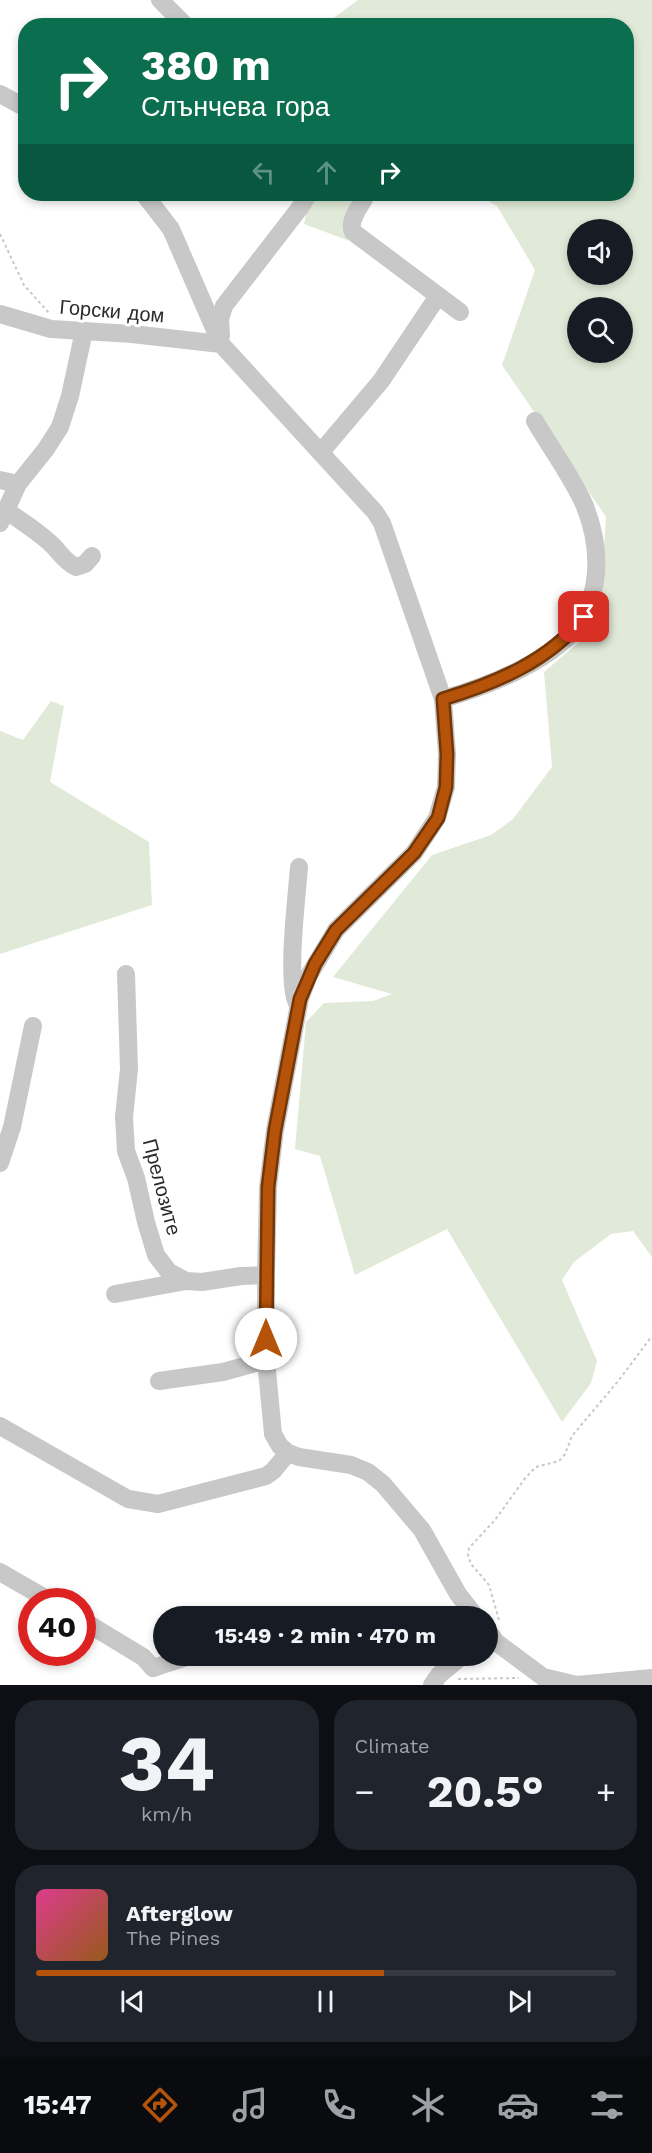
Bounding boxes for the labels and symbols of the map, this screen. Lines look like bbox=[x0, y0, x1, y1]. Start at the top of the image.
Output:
street label: Горски дом bbox=[59, 294, 165, 328]
pin bbox=[558, 591, 609, 642]
street label: Прелозите bbox=[138, 1136, 186, 1238]
position arrow bbox=[234, 1307, 298, 1371]
speed limit sign: 40 bbox=[18, 1588, 96, 1666]

